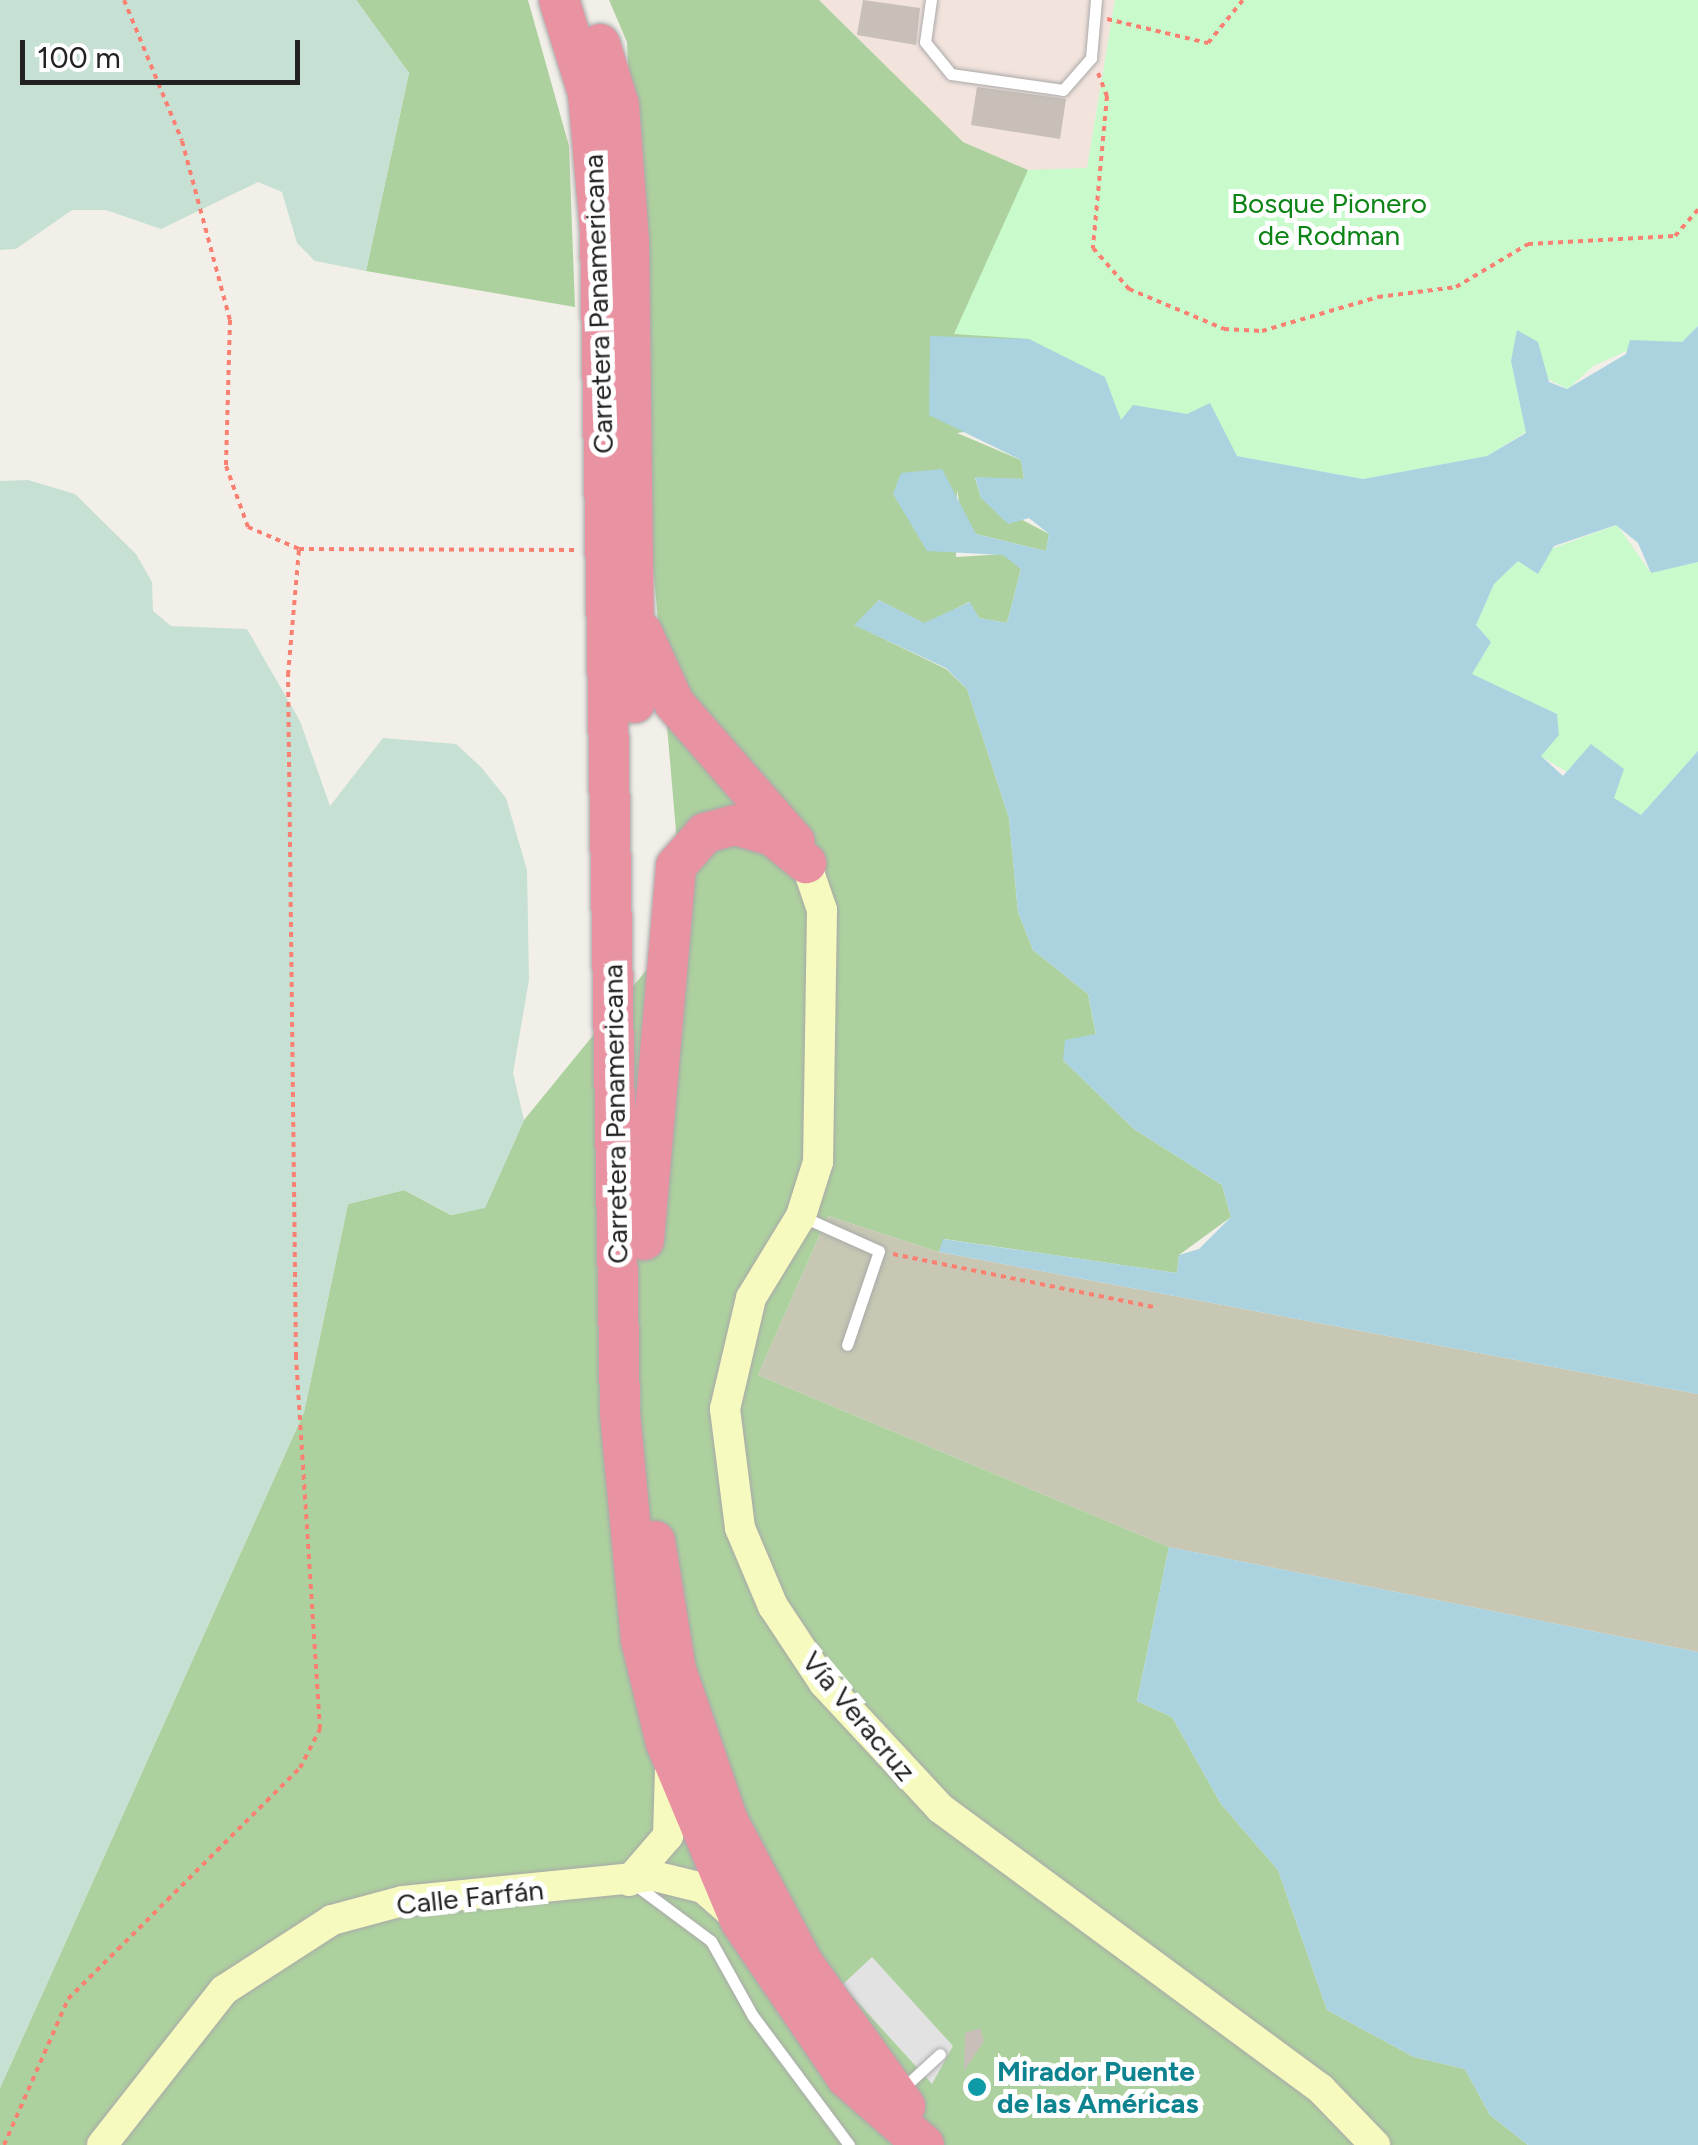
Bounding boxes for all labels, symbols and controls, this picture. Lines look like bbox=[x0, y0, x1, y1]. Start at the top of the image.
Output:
scale bar bbox=[25, 20, 305, 82]
text: 100 m bbox=[37, 39, 121, 76]
street label: Carretera Panamericana bbox=[576, 154, 620, 454]
park label: Bosque Pionero de Rodman bbox=[1231, 186, 1427, 252]
street label: Carretera Panamericana bbox=[596, 964, 634, 1264]
street label: Vía Veracruz bbox=[795, 1645, 923, 1787]
street label: Calle Farfán bbox=[395, 1873, 545, 1921]
place label: Mirador Puente de las Américas bbox=[997, 2054, 1199, 2120]
marker: Mirador Puente de las Américas bbox=[966, 2076, 988, 2098]

